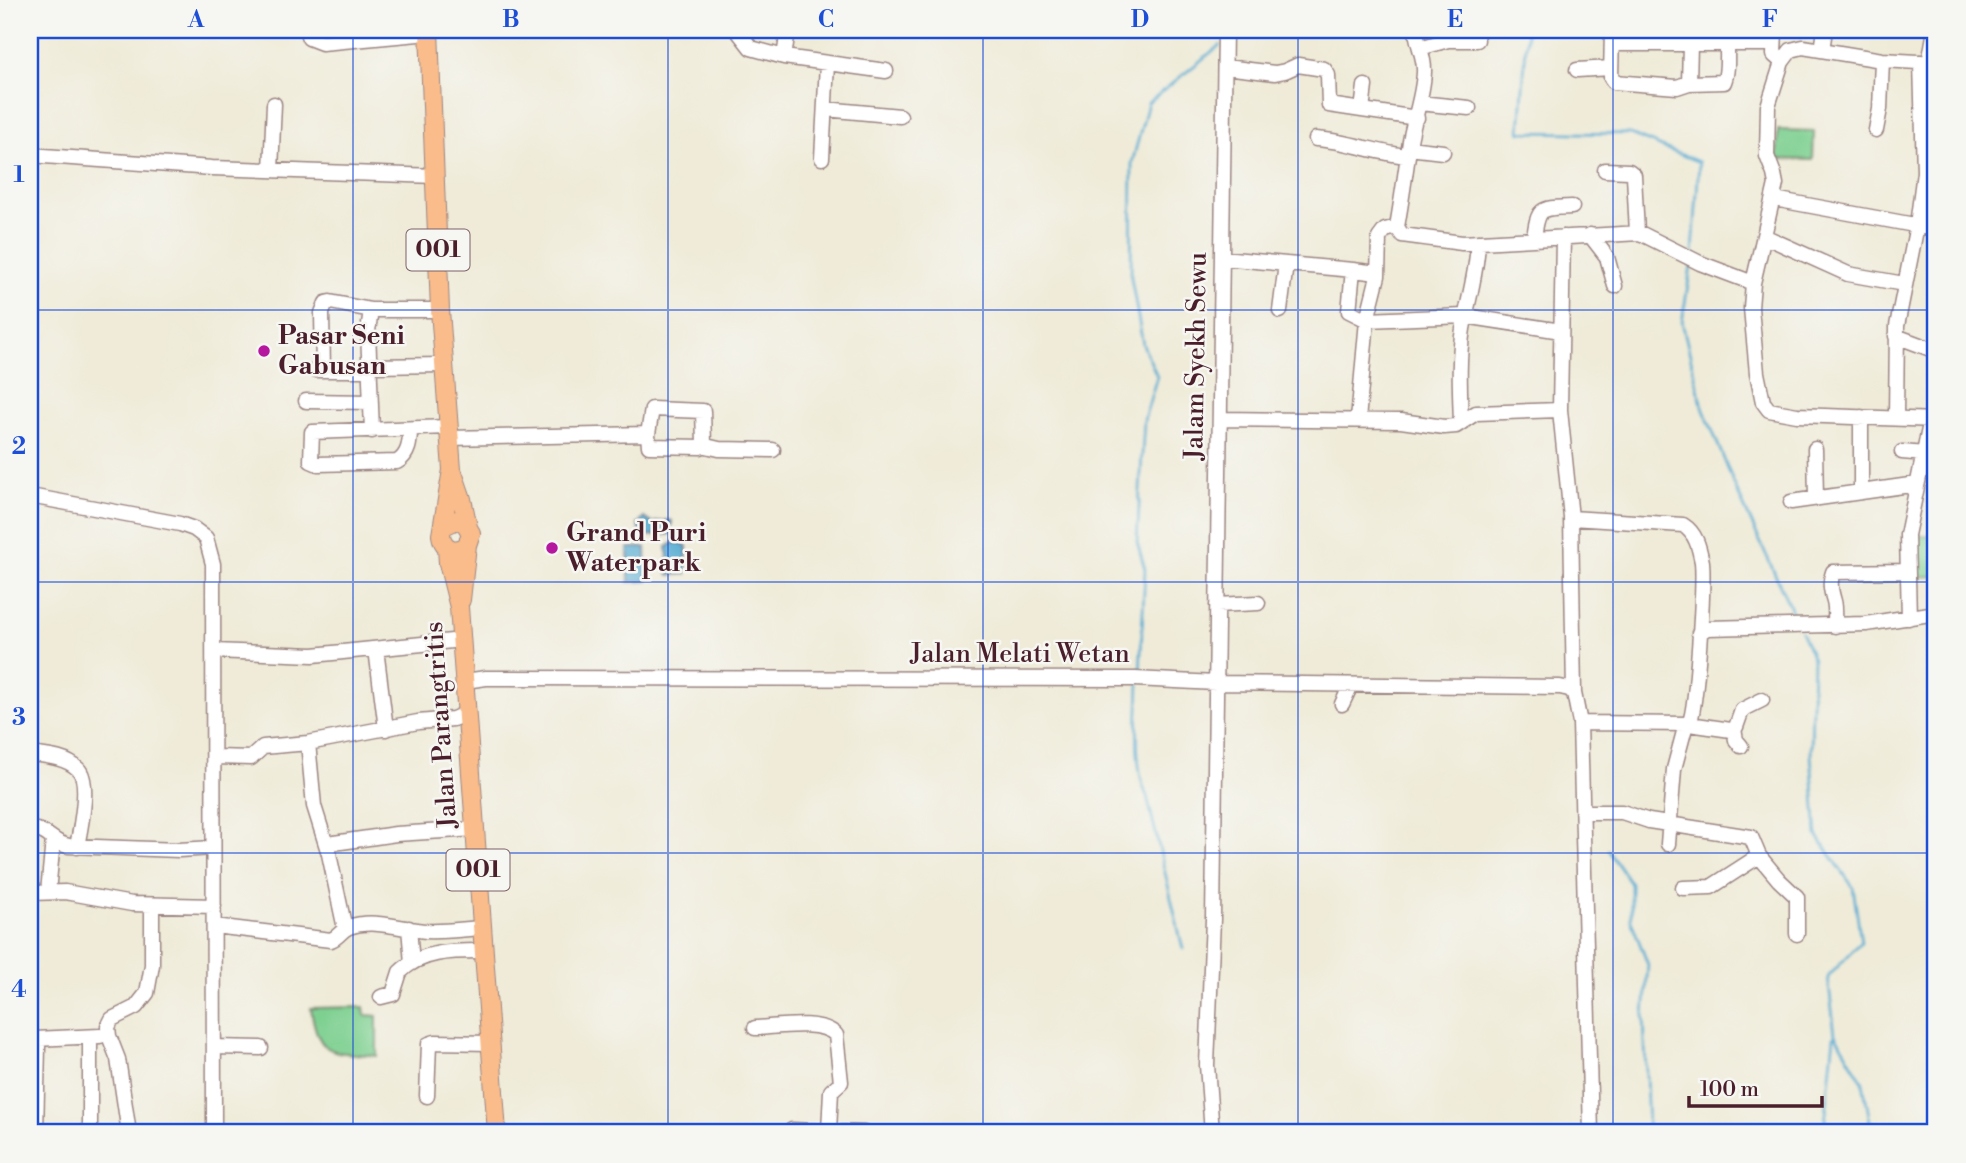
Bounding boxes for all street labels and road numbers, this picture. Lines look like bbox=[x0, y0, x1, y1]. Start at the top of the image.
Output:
road number: 001 bbox=[406, 230, 470, 270]
street label: Jalam Syekh Sewu bbox=[1178, 251, 1214, 461]
street label: Jalan Parangtritis bbox=[418, 621, 464, 830]
street label: Jalan Melati Wetan bbox=[909, 638, 1130, 670]
road number: 001 bbox=[447, 850, 510, 890]

